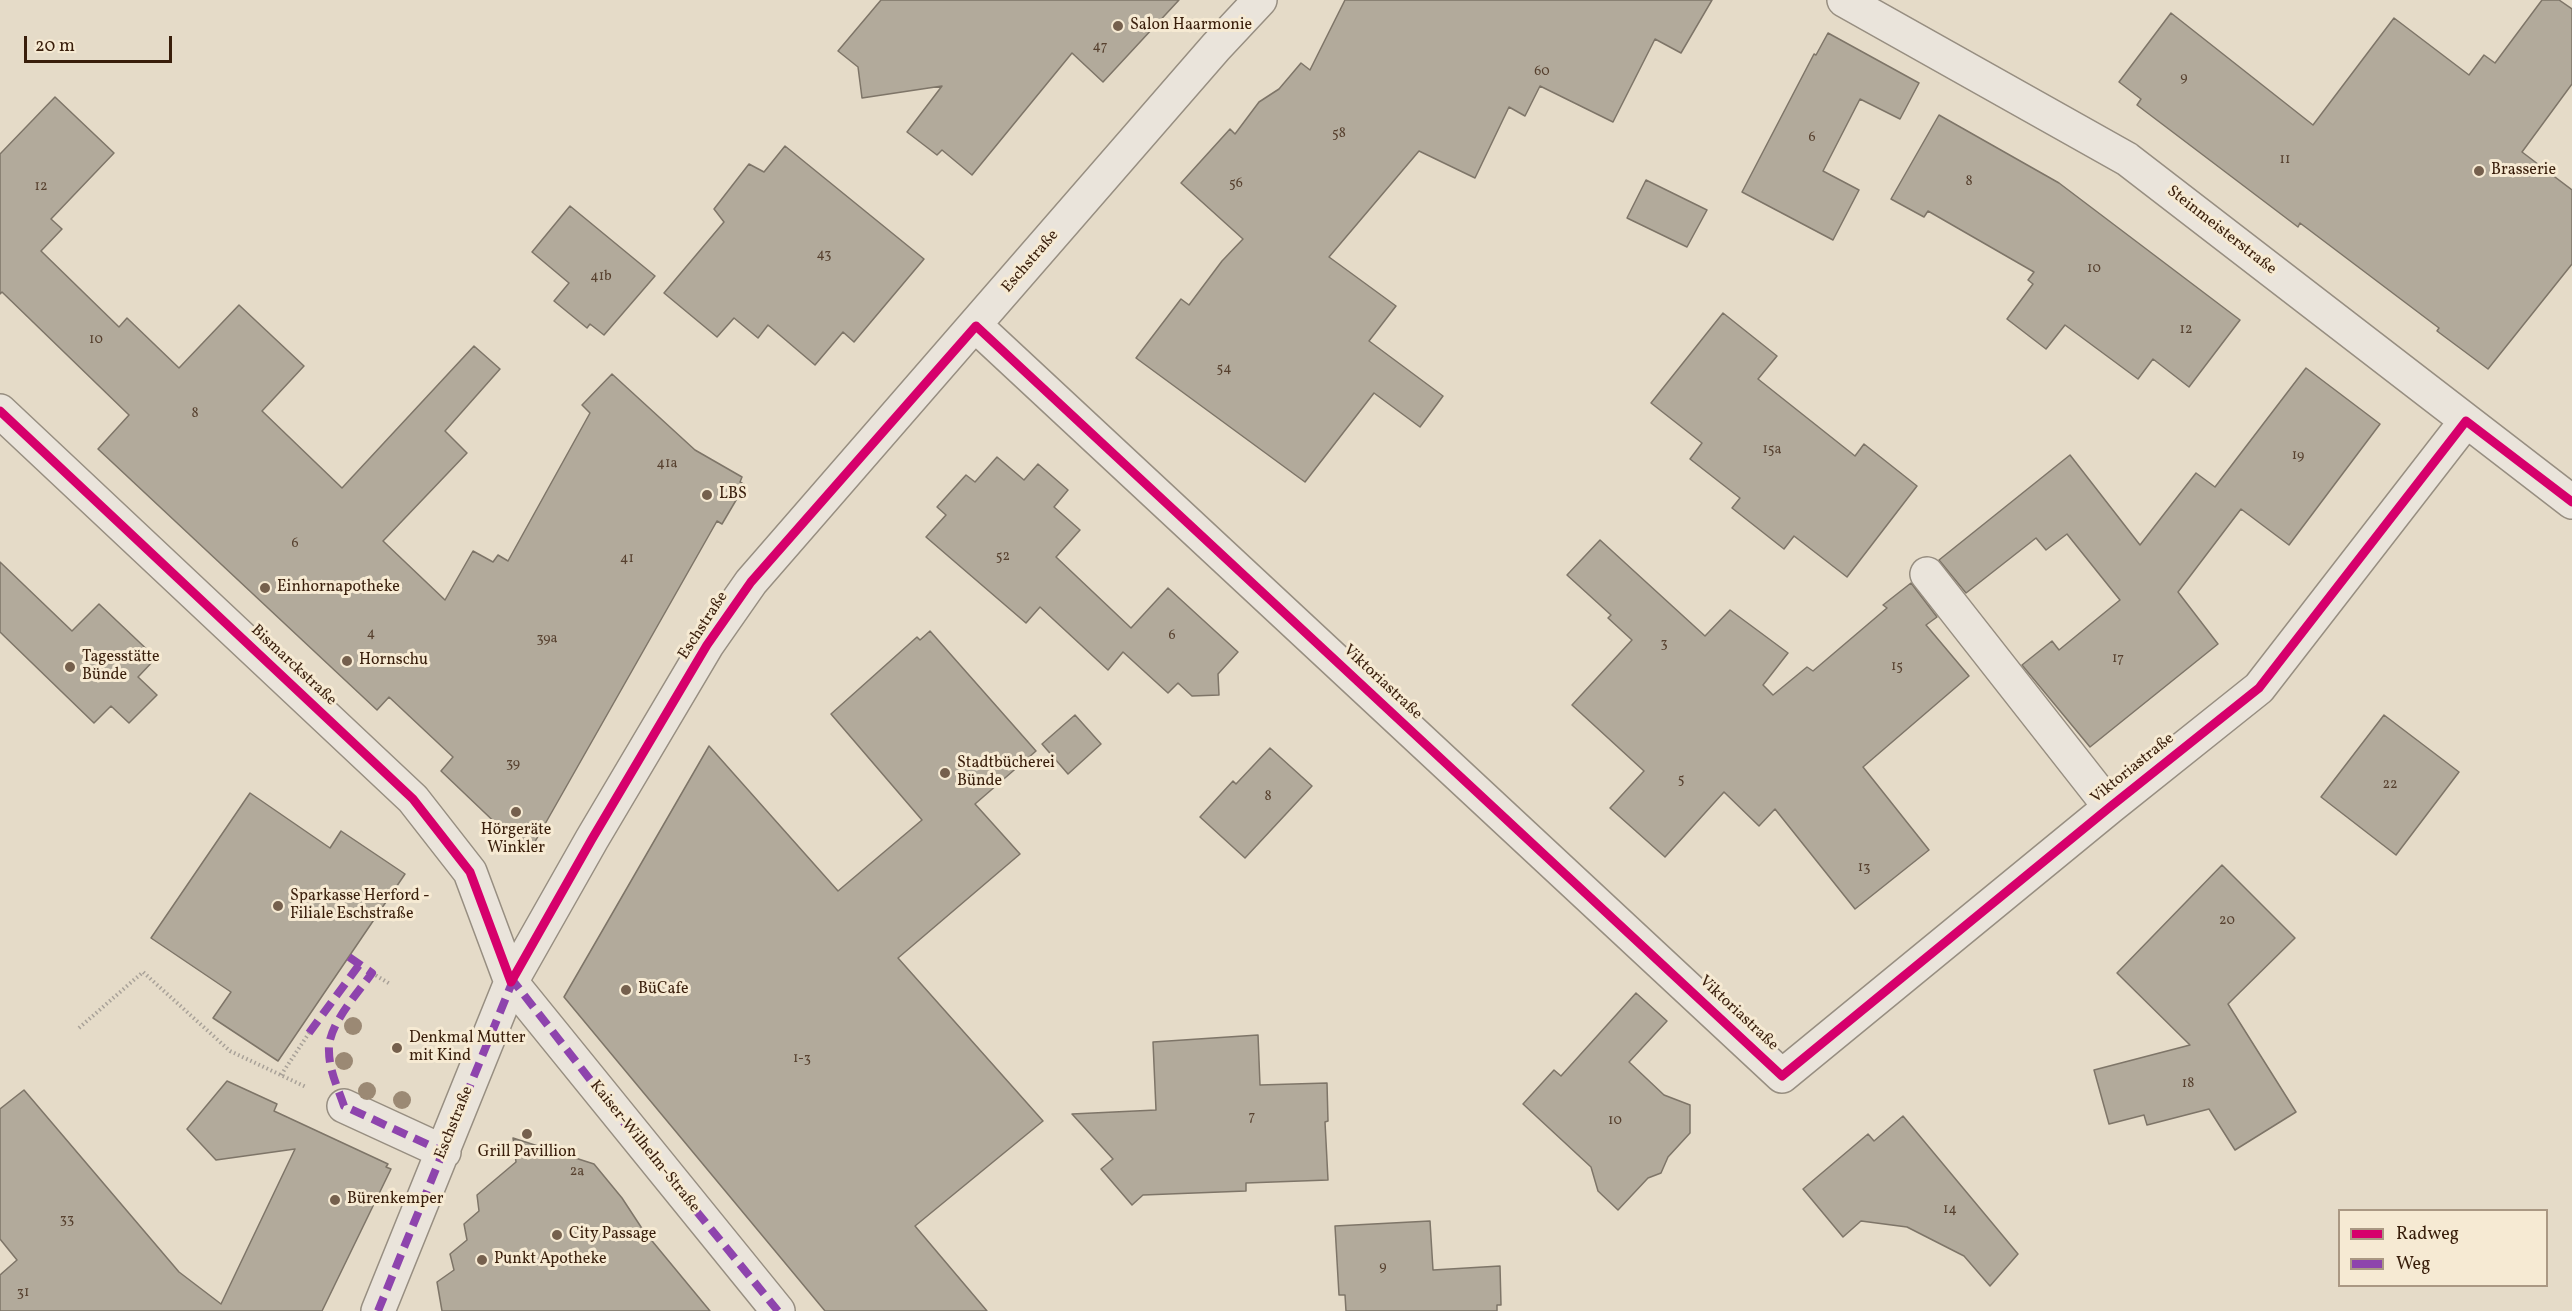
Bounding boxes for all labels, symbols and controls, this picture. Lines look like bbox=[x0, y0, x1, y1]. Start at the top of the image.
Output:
place label: Salon Haarmonie bbox=[1130, 16, 1252, 36]
marker: Salon Haarmonie bbox=[1111, 19, 1125, 33]
scale bar bbox=[27, 24, 176, 62]
text: 20 m bbox=[35, 34, 75, 59]
house number: 47 bbox=[1092, 39, 1108, 55]
house number: 60 bbox=[1534, 64, 1550, 80]
house number: 9 bbox=[2180, 70, 2188, 86]
house number: 58 bbox=[1332, 126, 1346, 142]
house number: 6 bbox=[1808, 130, 1816, 146]
house number: 11 bbox=[2280, 152, 2290, 168]
place label: Brasserie bbox=[2491, 161, 2556, 181]
marker: Brasserie bbox=[2472, 164, 2486, 178]
house number: 8 bbox=[1965, 174, 1973, 190]
house number: 56 bbox=[1229, 176, 1243, 192]
house number: 12 bbox=[35, 179, 47, 195]
street label: Steinmeisterstraße bbox=[2162, 182, 2280, 280]
street label: Eschstraße bbox=[998, 227, 1064, 297]
house number: 43 bbox=[817, 247, 831, 263]
house number: 10 bbox=[2087, 261, 2101, 277]
house number: 41b bbox=[590, 269, 612, 285]
house number: 12 bbox=[2180, 322, 2192, 338]
house number: 10 bbox=[89, 332, 103, 348]
house number: 54 bbox=[1216, 361, 1232, 377]
house number: 8 bbox=[191, 406, 199, 422]
house number: 15a bbox=[1762, 442, 1782, 458]
house number: 19 bbox=[2292, 448, 2304, 464]
house number: 41a bbox=[657, 456, 677, 472]
place label: LBS bbox=[719, 485, 747, 505]
marker: LBS bbox=[700, 488, 714, 502]
house number: 6 bbox=[291, 536, 299, 552]
house number: 52 bbox=[996, 549, 1010, 565]
house number: 41 bbox=[620, 551, 634, 567]
place label: Einhornapotheke bbox=[277, 578, 400, 598]
marker: Einhornapotheke bbox=[258, 581, 272, 595]
street label: Eschstraße bbox=[675, 588, 733, 664]
street label: Bismarckstraße bbox=[246, 621, 340, 711]
house number: 4 bbox=[367, 626, 375, 642]
house number: 6 bbox=[1168, 628, 1176, 644]
house number: 39a bbox=[536, 631, 558, 647]
house number: 3 bbox=[1660, 636, 1668, 652]
street label: Viktoriastraße bbox=[1338, 641, 1426, 725]
place label: Tagesstätte Bünde bbox=[82, 648, 160, 686]
place label: Hornschu bbox=[359, 651, 428, 671]
house number: 17 bbox=[2112, 651, 2124, 667]
marker: Hornschu bbox=[340, 654, 354, 668]
house number: 15 bbox=[1891, 659, 1903, 675]
marker: Tagesstätte Bünde bbox=[63, 660, 77, 674]
street label: Viktoriastraße bbox=[2088, 730, 2178, 808]
place label: Stadtbücherei Bünde bbox=[957, 754, 1055, 792]
house number: 39 bbox=[506, 756, 520, 772]
marker: Stadtbücherei Bünde bbox=[938, 766, 952, 780]
house number: 5 bbox=[1678, 772, 1684, 788]
house number: 22 bbox=[2382, 777, 2398, 793]
house number: 8 bbox=[1264, 789, 1272, 805]
marker: Hörgeräte Winkler bbox=[509, 805, 523, 819]
place label: Hörgeräte Winkler bbox=[481, 821, 551, 859]
house number: 13 bbox=[1858, 860, 1870, 876]
place label: Sparkasse Herford - Filiale Eschstraße bbox=[290, 887, 430, 925]
marker: Sparkasse Herford - Filiale Eschstraße bbox=[271, 899, 285, 913]
house number: 20 bbox=[2219, 913, 2235, 929]
street label: Viktoriastraße bbox=[1694, 972, 1782, 1056]
place label: BüCafe bbox=[638, 980, 688, 1000]
marker: BüCafe bbox=[619, 983, 633, 997]
place label: Denkmal Mutter mit Kind bbox=[409, 1029, 525, 1067]
marker: Denkmal Mutter mit Kind bbox=[390, 1041, 404, 1055]
house number: 1-3 bbox=[793, 1051, 811, 1067]
house number: 18 bbox=[2182, 1076, 2194, 1092]
street label: Kaiser-Wilhelm-Straße bbox=[585, 1077, 703, 1217]
street label: Eschstraße bbox=[432, 1084, 478, 1162]
house number: 7 bbox=[1249, 1109, 1255, 1125]
house number: 10 bbox=[1608, 1113, 1622, 1129]
marker: Grill Pavillion bbox=[520, 1127, 534, 1141]
place label: Grill Pavillion bbox=[478, 1143, 576, 1163]
house number: 2a bbox=[570, 1164, 584, 1180]
place label: Bürenkemper bbox=[347, 1190, 444, 1210]
marker: Bürenkemper bbox=[328, 1193, 342, 1207]
house number: 14 bbox=[1943, 1202, 1957, 1218]
legend bbox=[2338, 1209, 2548, 1287]
house number: 33 bbox=[60, 1212, 74, 1228]
text: Radweg bbox=[2396, 1222, 2459, 1247]
place label: City Passage bbox=[569, 1225, 656, 1245]
marker: City Passage bbox=[550, 1228, 564, 1242]
place label: Punkt Apotheke bbox=[494, 1250, 607, 1270]
text: Weg bbox=[2396, 1252, 2430, 1277]
marker: Punkt Apotheke bbox=[475, 1253, 489, 1267]
house number: 9 bbox=[1379, 1259, 1387, 1275]
house number: 31 bbox=[17, 1285, 29, 1301]

